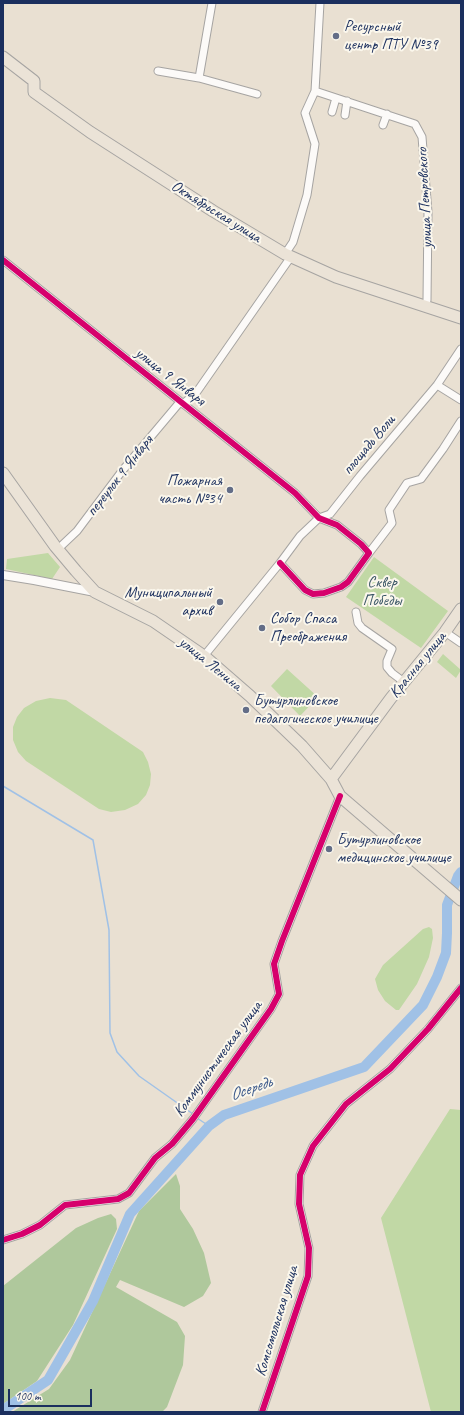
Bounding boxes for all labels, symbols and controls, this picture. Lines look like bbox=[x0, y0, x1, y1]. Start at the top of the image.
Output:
place label: Ресурсный центр ПТУ №39 bbox=[344, 17, 438, 55]
marker: Ресурсный центр ПТУ №39 bbox=[331, 31, 341, 41]
street label: улица Петровского bbox=[413, 147, 437, 249]
street label: Октябрьская улица bbox=[167, 177, 265, 247]
street label: улица 9 Января bbox=[131, 344, 209, 410]
street label: площадь Воли bbox=[338, 411, 400, 479]
street label: переулок 9 Января bbox=[82, 432, 158, 520]
place label: Пожарная часть №34 bbox=[158, 471, 222, 509]
marker: Пожарная часть №34 bbox=[225, 485, 235, 495]
park label: Сквер Победы bbox=[363, 573, 401, 611]
place label: Муниципальный архив bbox=[125, 583, 212, 621]
marker: Муниципальный архив bbox=[215, 597, 225, 607]
place label: Собор Спаса Преображения bbox=[270, 609, 346, 647]
marker: Собор Спаса Преображения bbox=[257, 623, 267, 633]
street label: Красная улица bbox=[385, 628, 451, 702]
street label: улица Ленина bbox=[174, 633, 246, 695]
place label: Бутурлиновское педагогическое училище bbox=[254, 691, 378, 729]
marker: Бутурлиновское педагогическое училище bbox=[241, 705, 251, 715]
place label: Бутурлиновское медицинское училище bbox=[337, 830, 451, 868]
marker: Бутурлиновское медицинское училище bbox=[324, 844, 334, 854]
street label: Коммунистическая улица bbox=[170, 997, 266, 1121]
water label: Осередь bbox=[227, 1072, 275, 1106]
street label: Комсомольская улица bbox=[251, 1263, 303, 1379]
scale bar bbox=[10, 1381, 94, 1407]
text: 100 m bbox=[15, 1388, 41, 1404]

